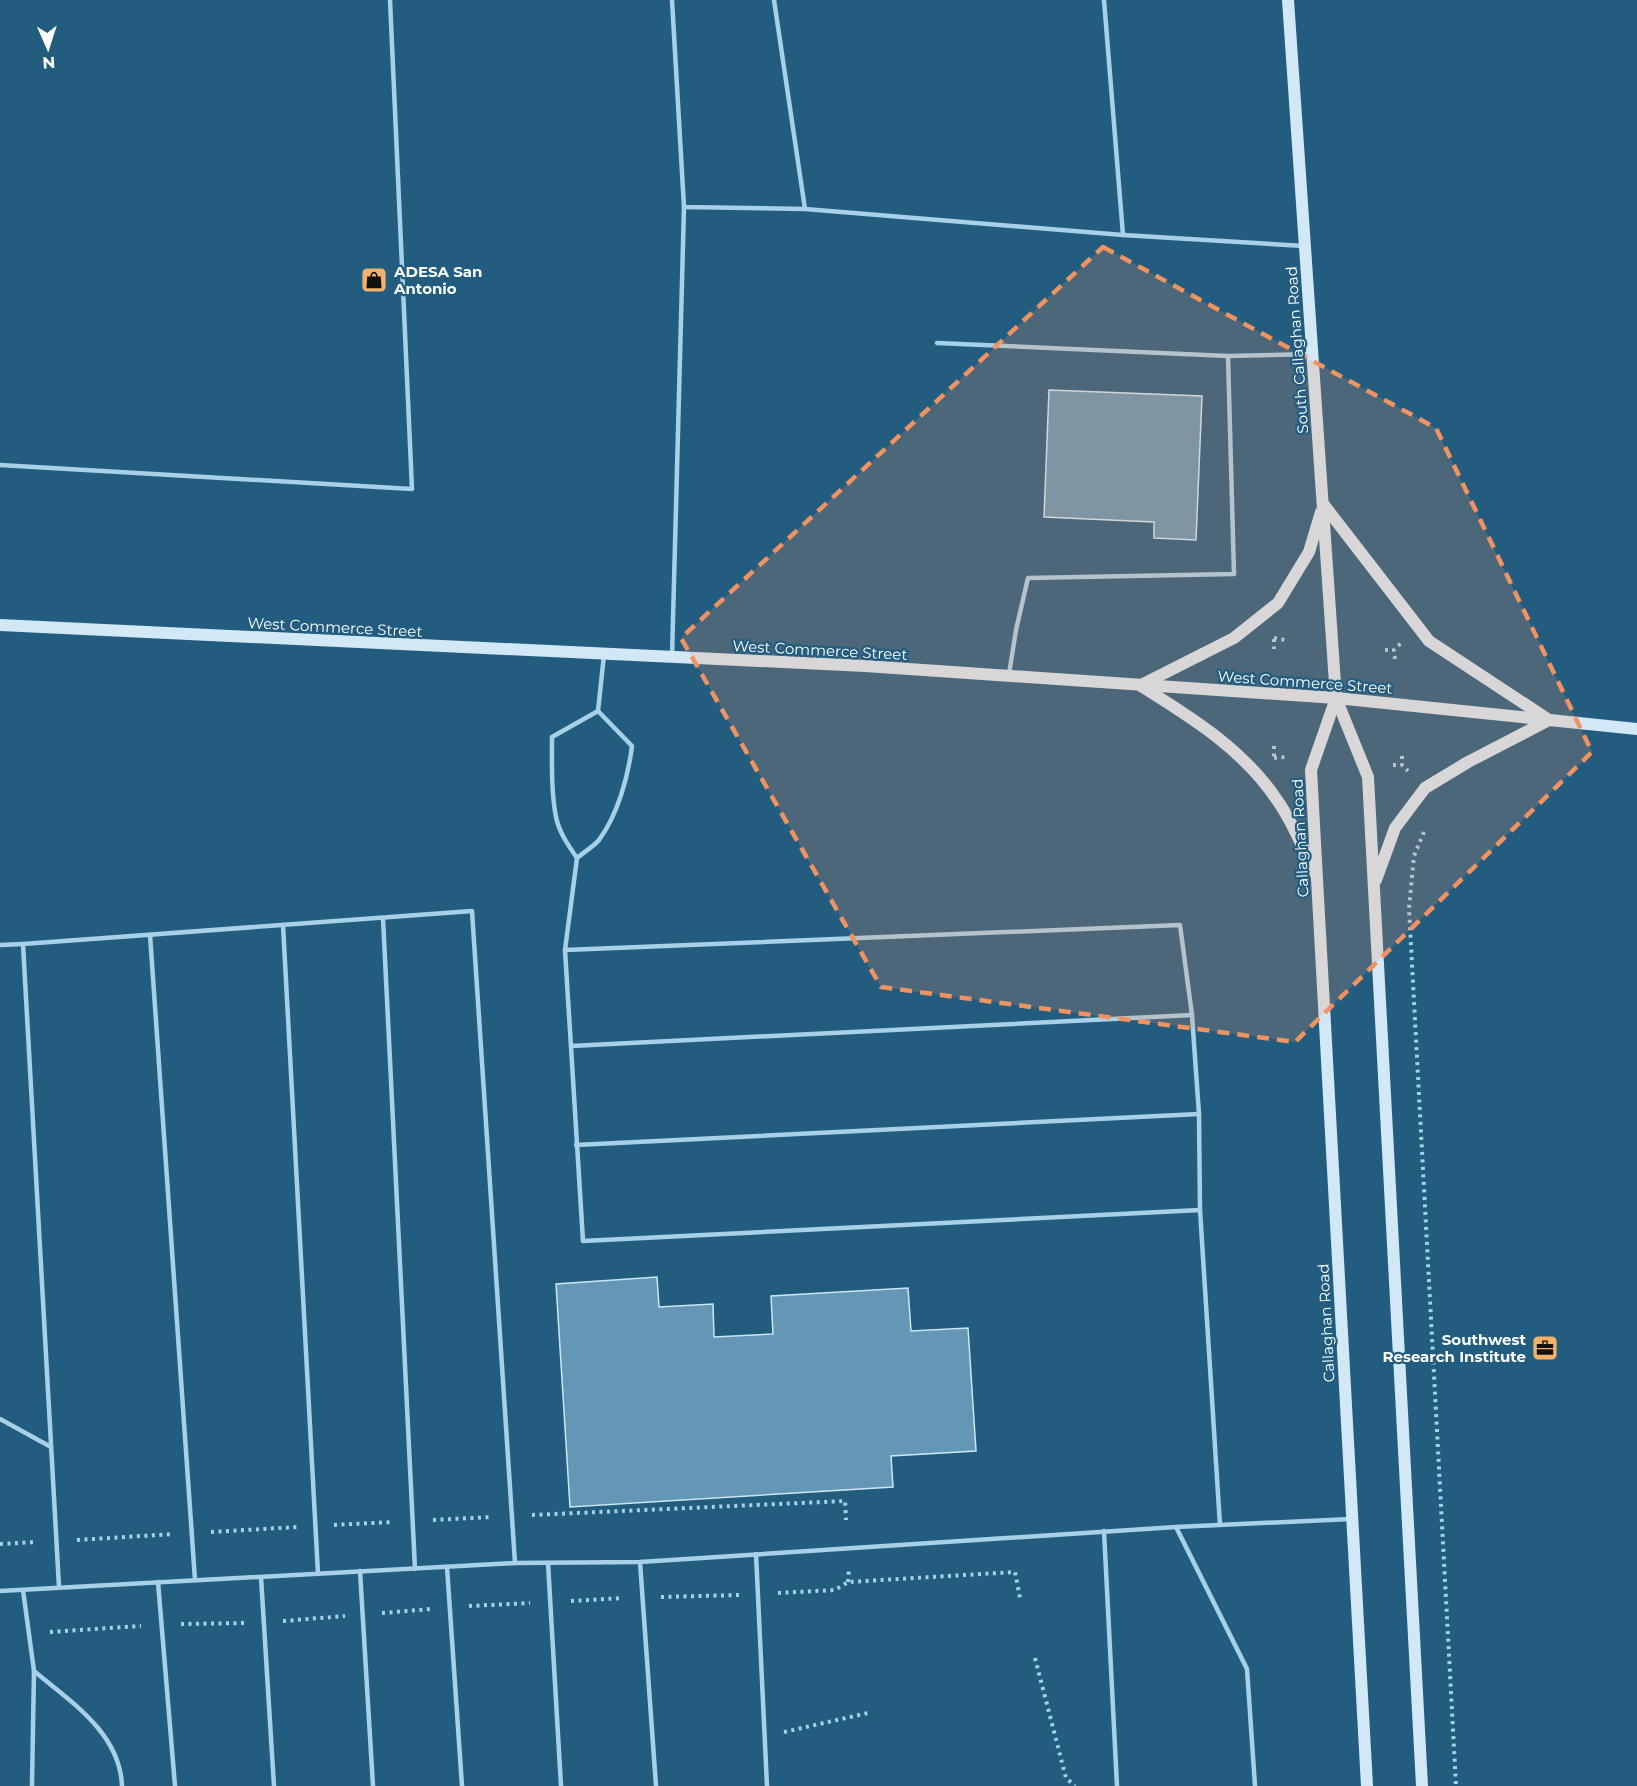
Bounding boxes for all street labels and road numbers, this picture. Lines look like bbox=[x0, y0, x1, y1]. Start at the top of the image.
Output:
street label: South Callaghan Road bbox=[1282, 266, 1312, 434]
street label: West Commerce Street bbox=[247, 613, 423, 641]
street label: West Commerce Street bbox=[732, 636, 908, 664]
street label: West Commerce Street bbox=[1217, 666, 1393, 698]
street label: Callaghan Road bbox=[1287, 778, 1313, 898]
street label: Callaghan Road bbox=[1313, 1263, 1339, 1383]

